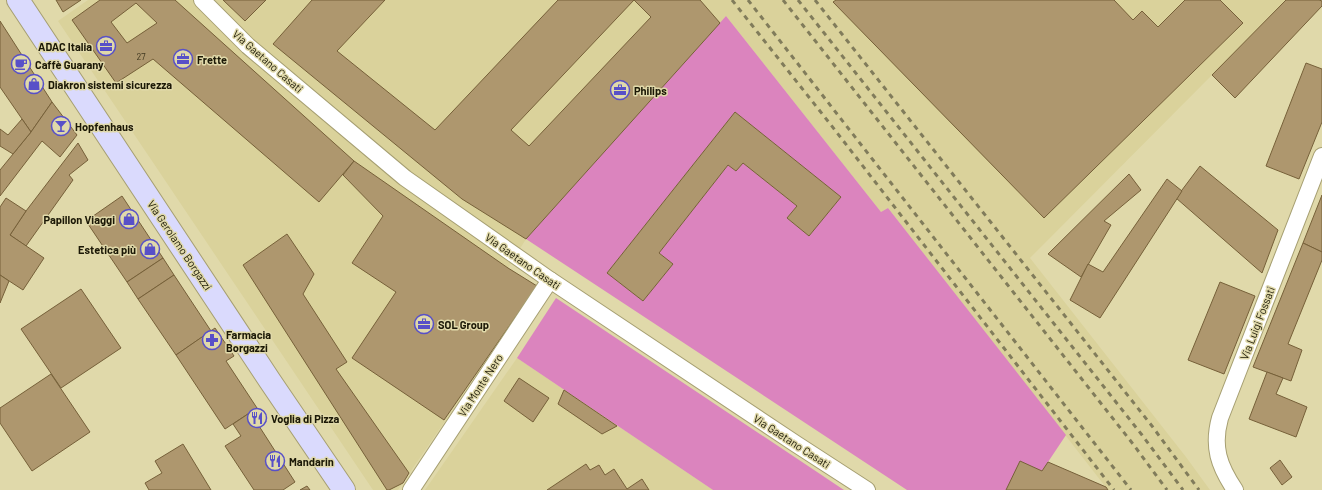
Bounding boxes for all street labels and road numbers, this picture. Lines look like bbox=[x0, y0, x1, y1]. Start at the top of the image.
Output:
street label: Via Gaetano Casati bbox=[230, 27, 306, 95]
street label: Via Gerolamo Borgazzi bbox=[145, 197, 215, 293]
street label: Via Gaetano Casati bbox=[483, 230, 563, 292]
street label: Via Luigi Fossati bbox=[1237, 284, 1277, 362]
street label: Via Monte Nero bbox=[455, 351, 505, 419]
street label: Via Gaetano Casati bbox=[751, 411, 833, 471]

